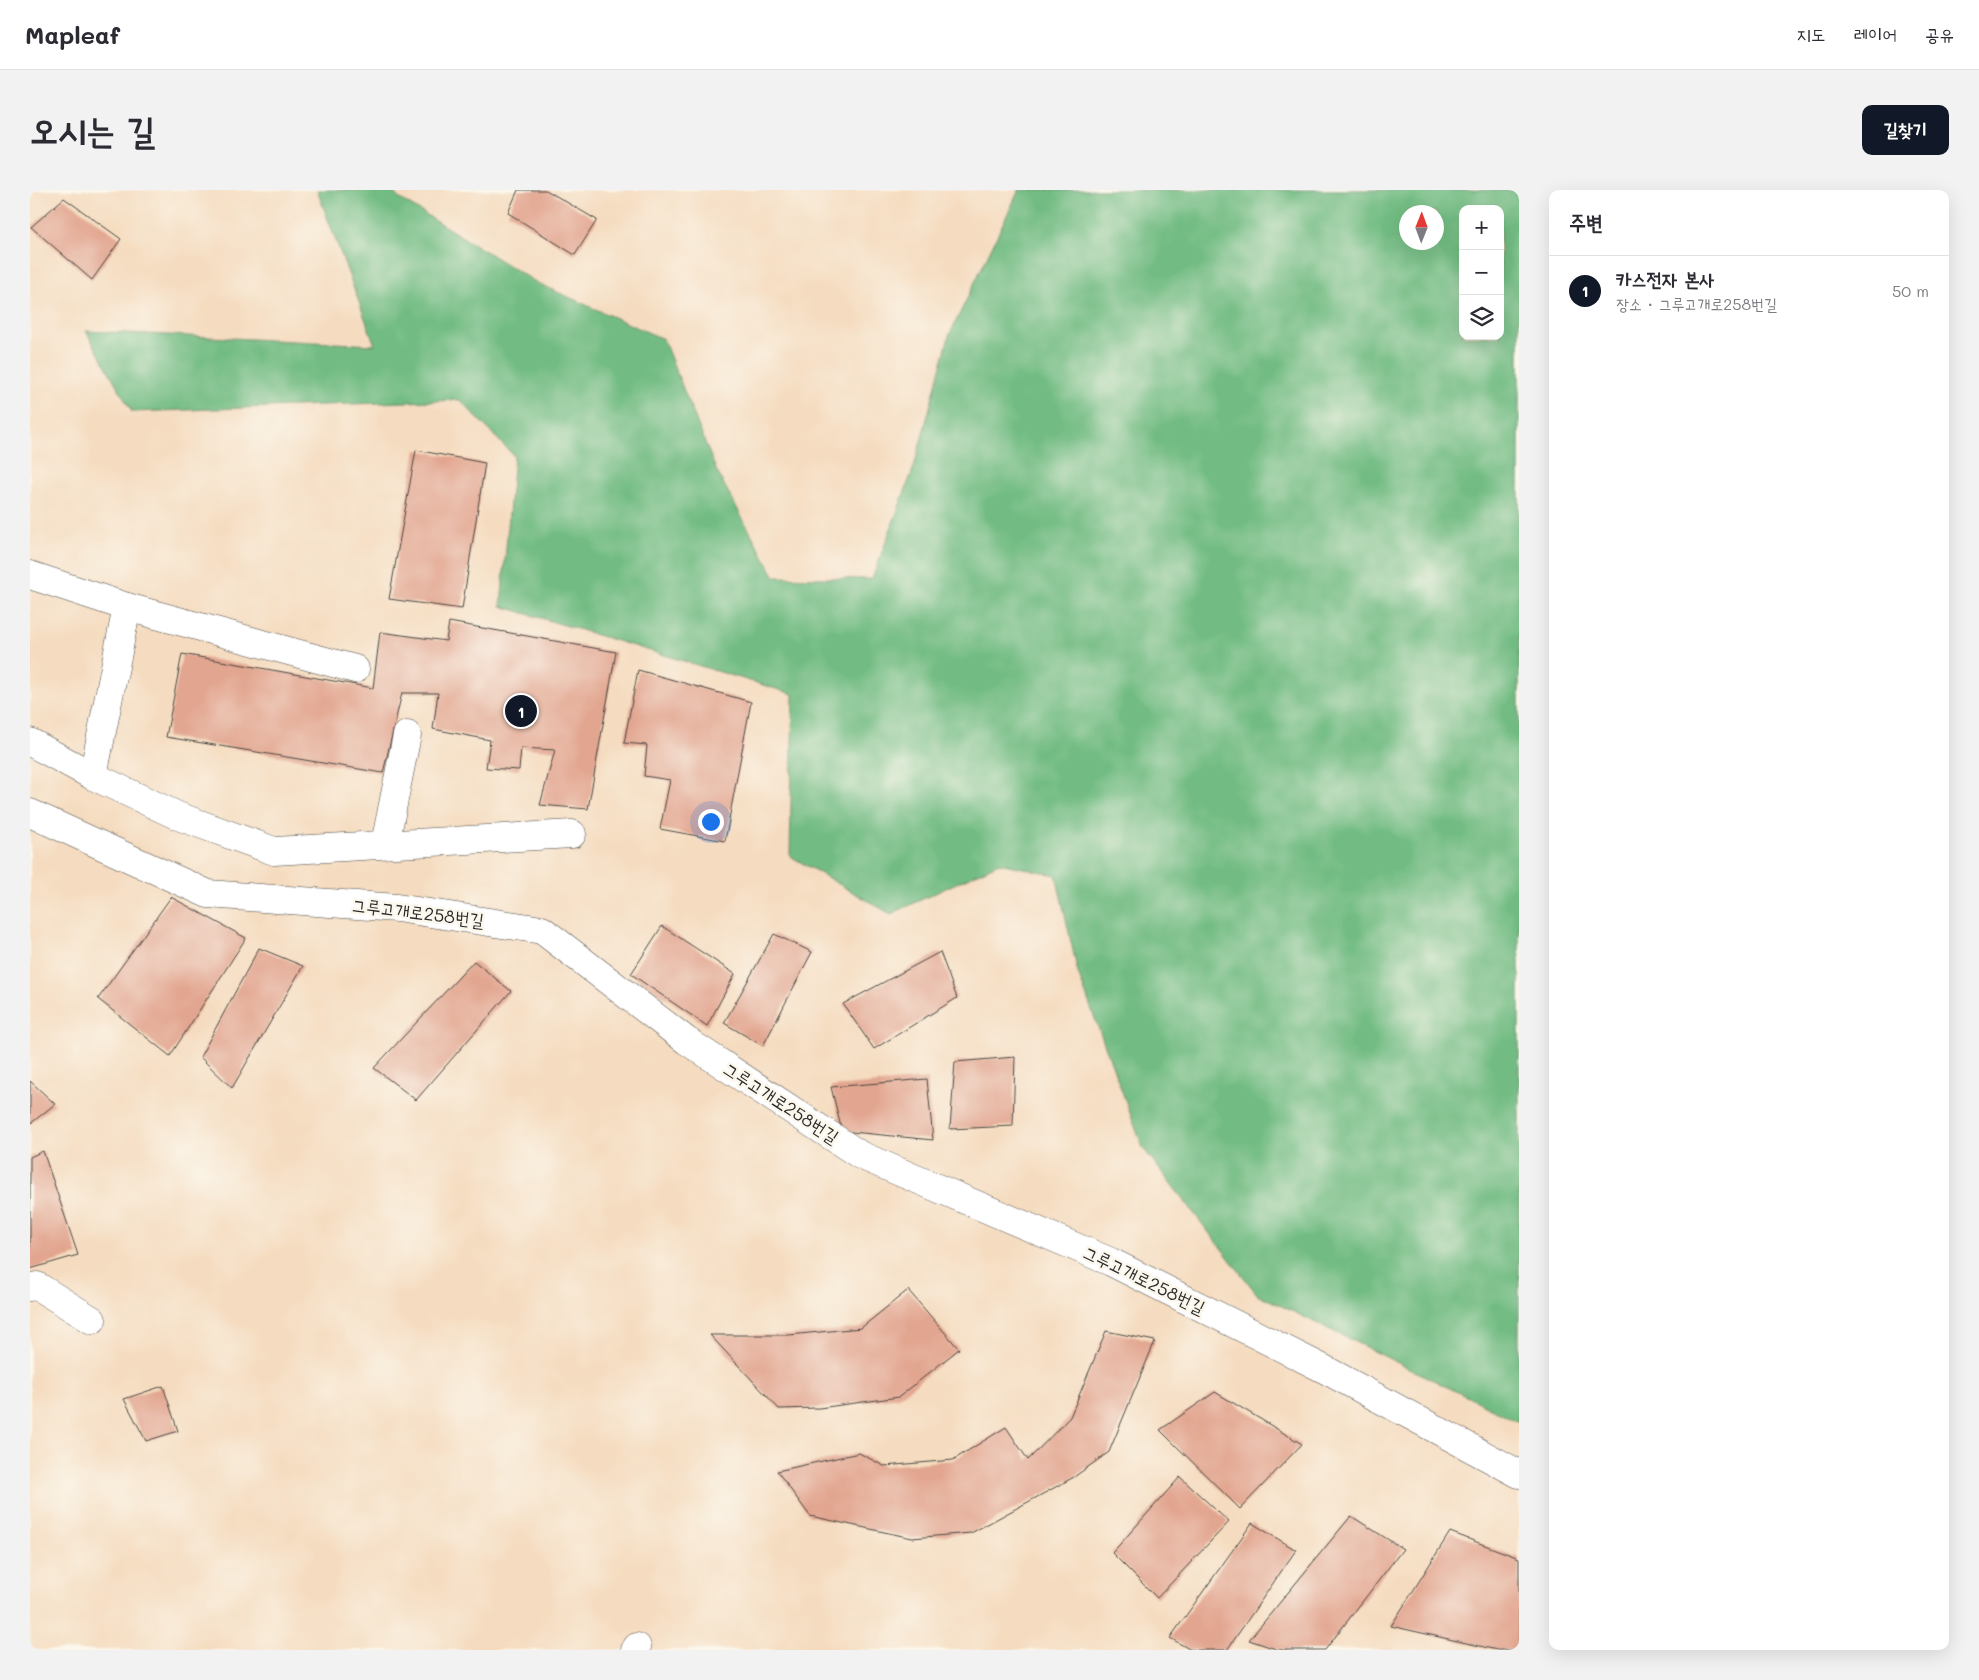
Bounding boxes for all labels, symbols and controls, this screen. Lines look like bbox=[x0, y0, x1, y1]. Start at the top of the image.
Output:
text: Mapleaf bbox=[25, 19, 120, 50]
text: 지도 bbox=[1797, 22, 1826, 46]
text: 레이어 bbox=[1854, 22, 1897, 46]
text: 공유 bbox=[1925, 22, 1954, 46]
button: 길찾기 bbox=[1862, 105, 1949, 155]
text: 오시는 길 bbox=[30, 106, 155, 152]
north arrow bbox=[1399, 205, 1444, 250]
map controls bbox=[1459, 205, 1504, 340]
button: + bbox=[1459, 205, 1504, 250]
text: 주변 bbox=[1569, 208, 1603, 235]
button: − bbox=[1459, 250, 1504, 295]
text: 카스전자 본사 bbox=[1616, 266, 1715, 291]
text: 1 bbox=[1581, 280, 1589, 301]
text: 50 m bbox=[1892, 280, 1929, 301]
text: 장소 · 그루고개로258번길 bbox=[1616, 293, 1777, 314]
button: layers bbox=[1459, 295, 1504, 340]
pin: 1 bbox=[505, 692, 537, 730]
your location bbox=[698, 809, 724, 835]
street label: 그루고개로258번길 bbox=[351, 892, 486, 932]
street label: 그루고개로258번길 bbox=[719, 1056, 844, 1149]
street label: 그루고개로258번길 bbox=[1079, 1239, 1210, 1319]

